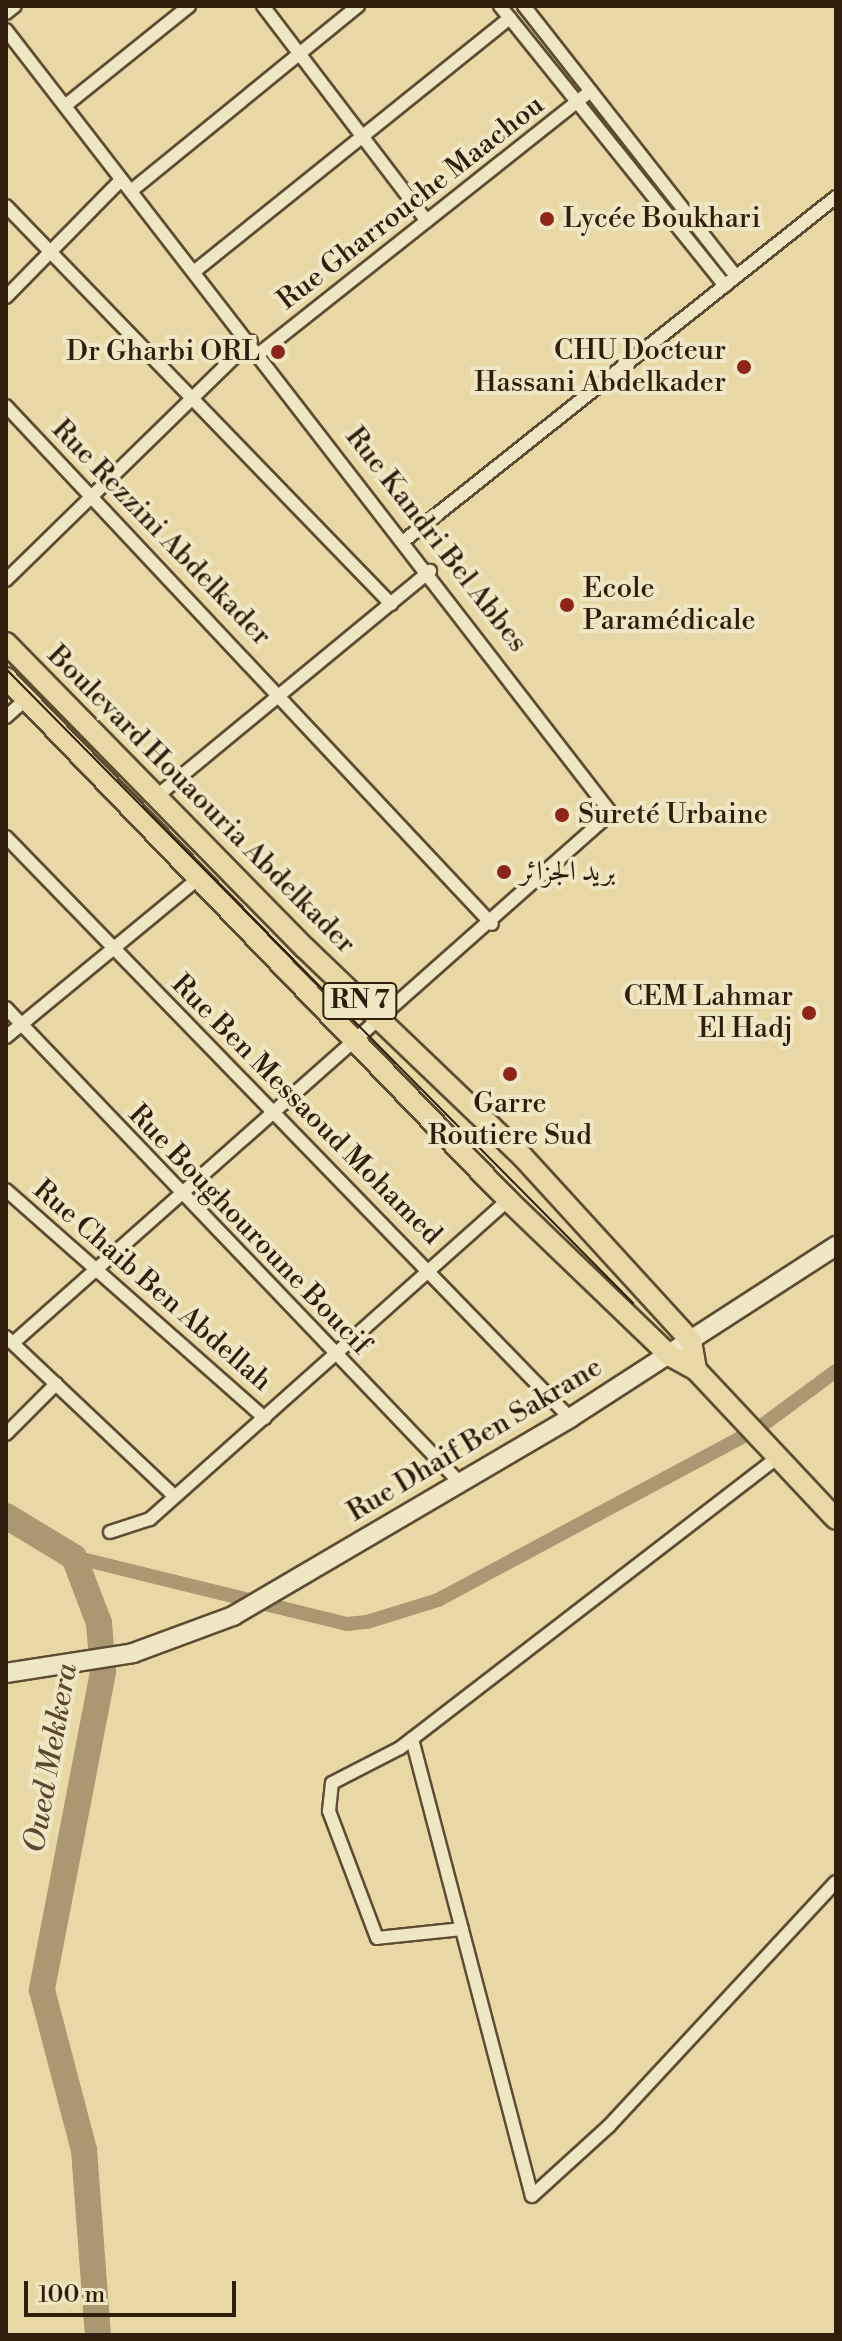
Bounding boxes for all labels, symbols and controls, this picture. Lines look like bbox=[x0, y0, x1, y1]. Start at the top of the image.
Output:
street label: Rue Gharrouche Maachou bbox=[271, 89, 551, 317]
place label: Lycée Boukhari bbox=[563, 202, 761, 236]
marker: Lycée Boukhari bbox=[538, 210, 556, 228]
place label: CHU Docteur Hassani Abdelkader bbox=[474, 334, 726, 400]
place label: Dr Gharbi ORL bbox=[66, 335, 260, 369]
marker: Dr Gharbi ORL bbox=[267, 341, 289, 363]
marker: CHU Docteur Hassani Abdelkader bbox=[733, 356, 755, 378]
street label: Rue Rezzini Abdelkader bbox=[44, 413, 278, 653]
street label: Rue Kandri Bel Abbes bbox=[338, 421, 534, 659]
place label: Ecole Paramédicale bbox=[583, 572, 756, 638]
marker: Ecole Paramédicale bbox=[558, 596, 576, 614]
street label: Boulevard Houaouria Abdelkader bbox=[40, 639, 362, 961]
place label: Sureté Urbaine bbox=[578, 798, 768, 832]
marker: Sureté Urbaine bbox=[553, 806, 571, 824]
place label: بريد الجزائر bbox=[520, 855, 616, 889]
marker: بريد الجزائر bbox=[495, 863, 513, 881]
street label: Rue Ben Messaoud Mohamed bbox=[164, 968, 448, 1252]
road number: RN 7 bbox=[322, 979, 398, 1023]
place label: CEM Lahmar El Hadj bbox=[624, 980, 793, 1046]
marker: CEM Lahmar El Hadj bbox=[800, 1004, 818, 1022]
marker: Garre Routiere Sud bbox=[501, 1065, 519, 1083]
place label: Garre Routiere Sud bbox=[428, 1087, 592, 1153]
street label: Rue Boughouroune Boucif bbox=[121, 1098, 377, 1362]
street label: Rue Chaib Ben Abdellah bbox=[26, 1173, 278, 1399]
street label: Rue Dhaif Ben Sakrane bbox=[342, 1351, 608, 1529]
water label: Oued Mekkera bbox=[17, 1661, 85, 1855]
scale bar bbox=[28, 2265, 240, 2315]
text: 100 m bbox=[38, 2280, 105, 2310]

